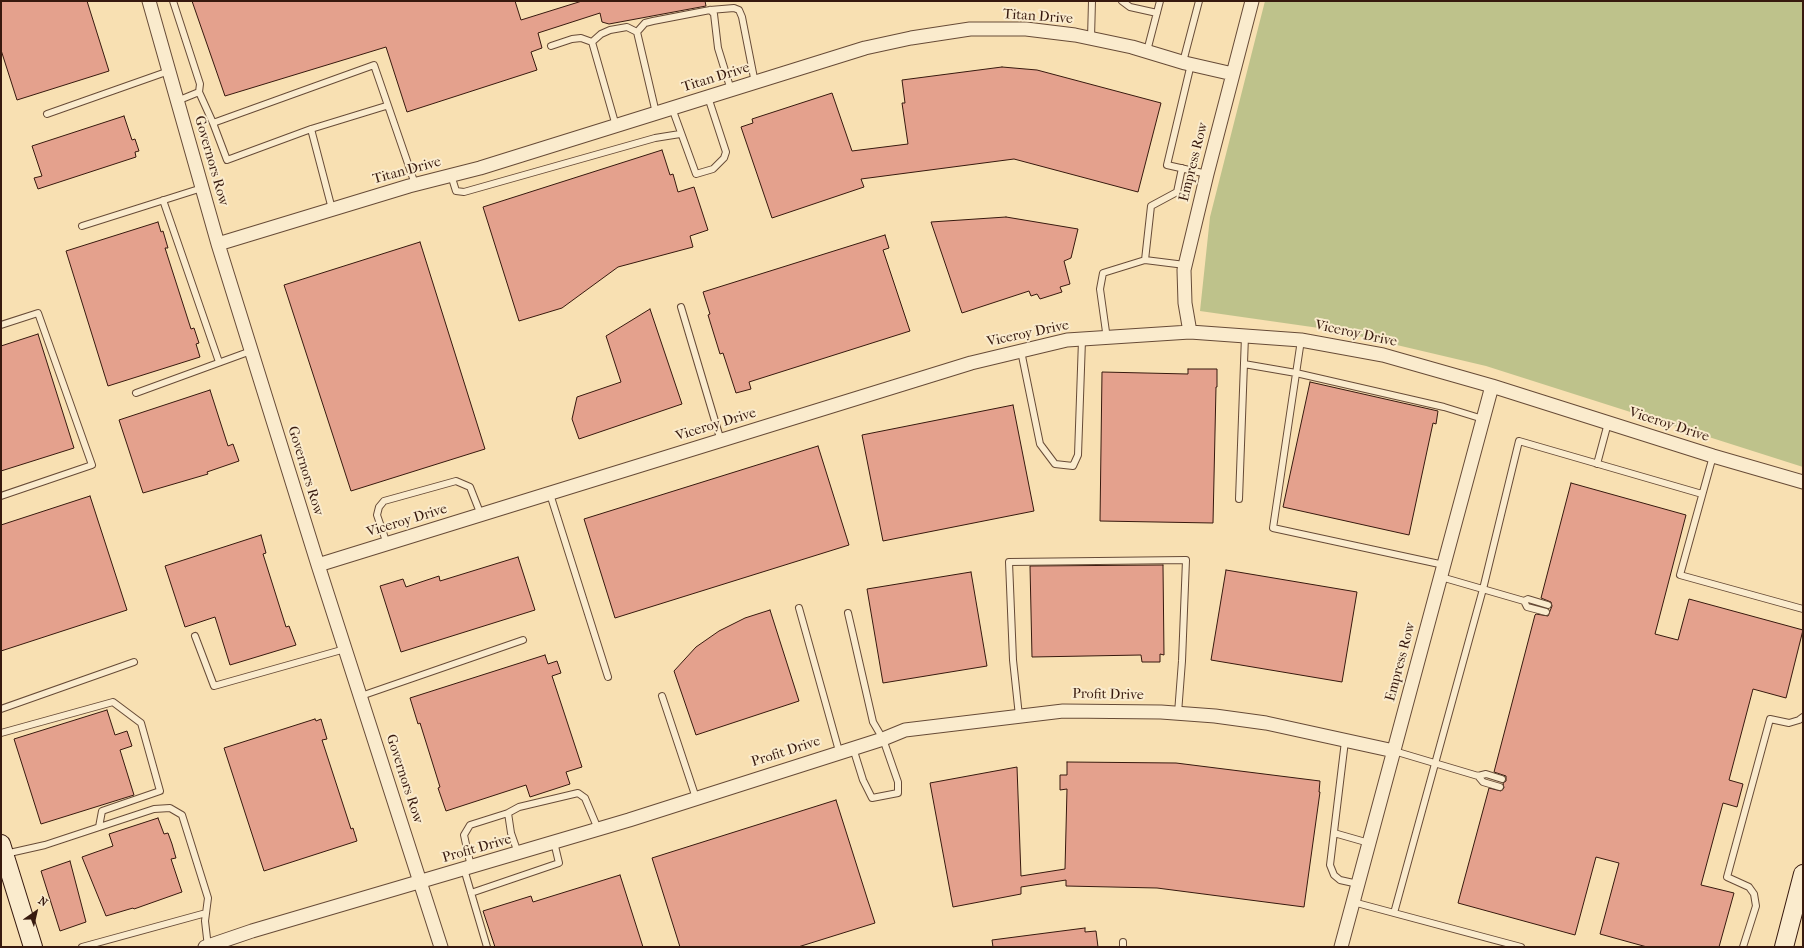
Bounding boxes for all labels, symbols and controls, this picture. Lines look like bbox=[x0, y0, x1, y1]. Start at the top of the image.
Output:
street label: Titan Drive bbox=[1002, 6, 1074, 28]
street label: Titan Drive bbox=[680, 60, 752, 96]
street label: Governors Row bbox=[190, 114, 232, 208]
street label: Empress Row bbox=[1176, 121, 1212, 203]
street label: Titan Drive bbox=[371, 154, 443, 188]
street label: Viceroy Drive bbox=[985, 317, 1071, 351]
street label: Viceroy Drive bbox=[1313, 317, 1399, 351]
street label: Viceroy Drive bbox=[1627, 404, 1711, 446]
street label: Viceroy Drive bbox=[674, 405, 758, 445]
street label: Governors Row bbox=[283, 424, 327, 518]
street label: Viceroy Drive bbox=[365, 501, 449, 541]
street label: Empress Row bbox=[1382, 621, 1420, 703]
street label: Profit Drive bbox=[1072, 686, 1144, 704]
street label: Governors Row bbox=[382, 732, 426, 826]
street label: Profit Drive bbox=[749, 733, 823, 771]
street label: Profit Drive bbox=[440, 831, 514, 867]
north arrow bbox=[16, 892, 56, 932]
text: N bbox=[36, 894, 50, 909]

